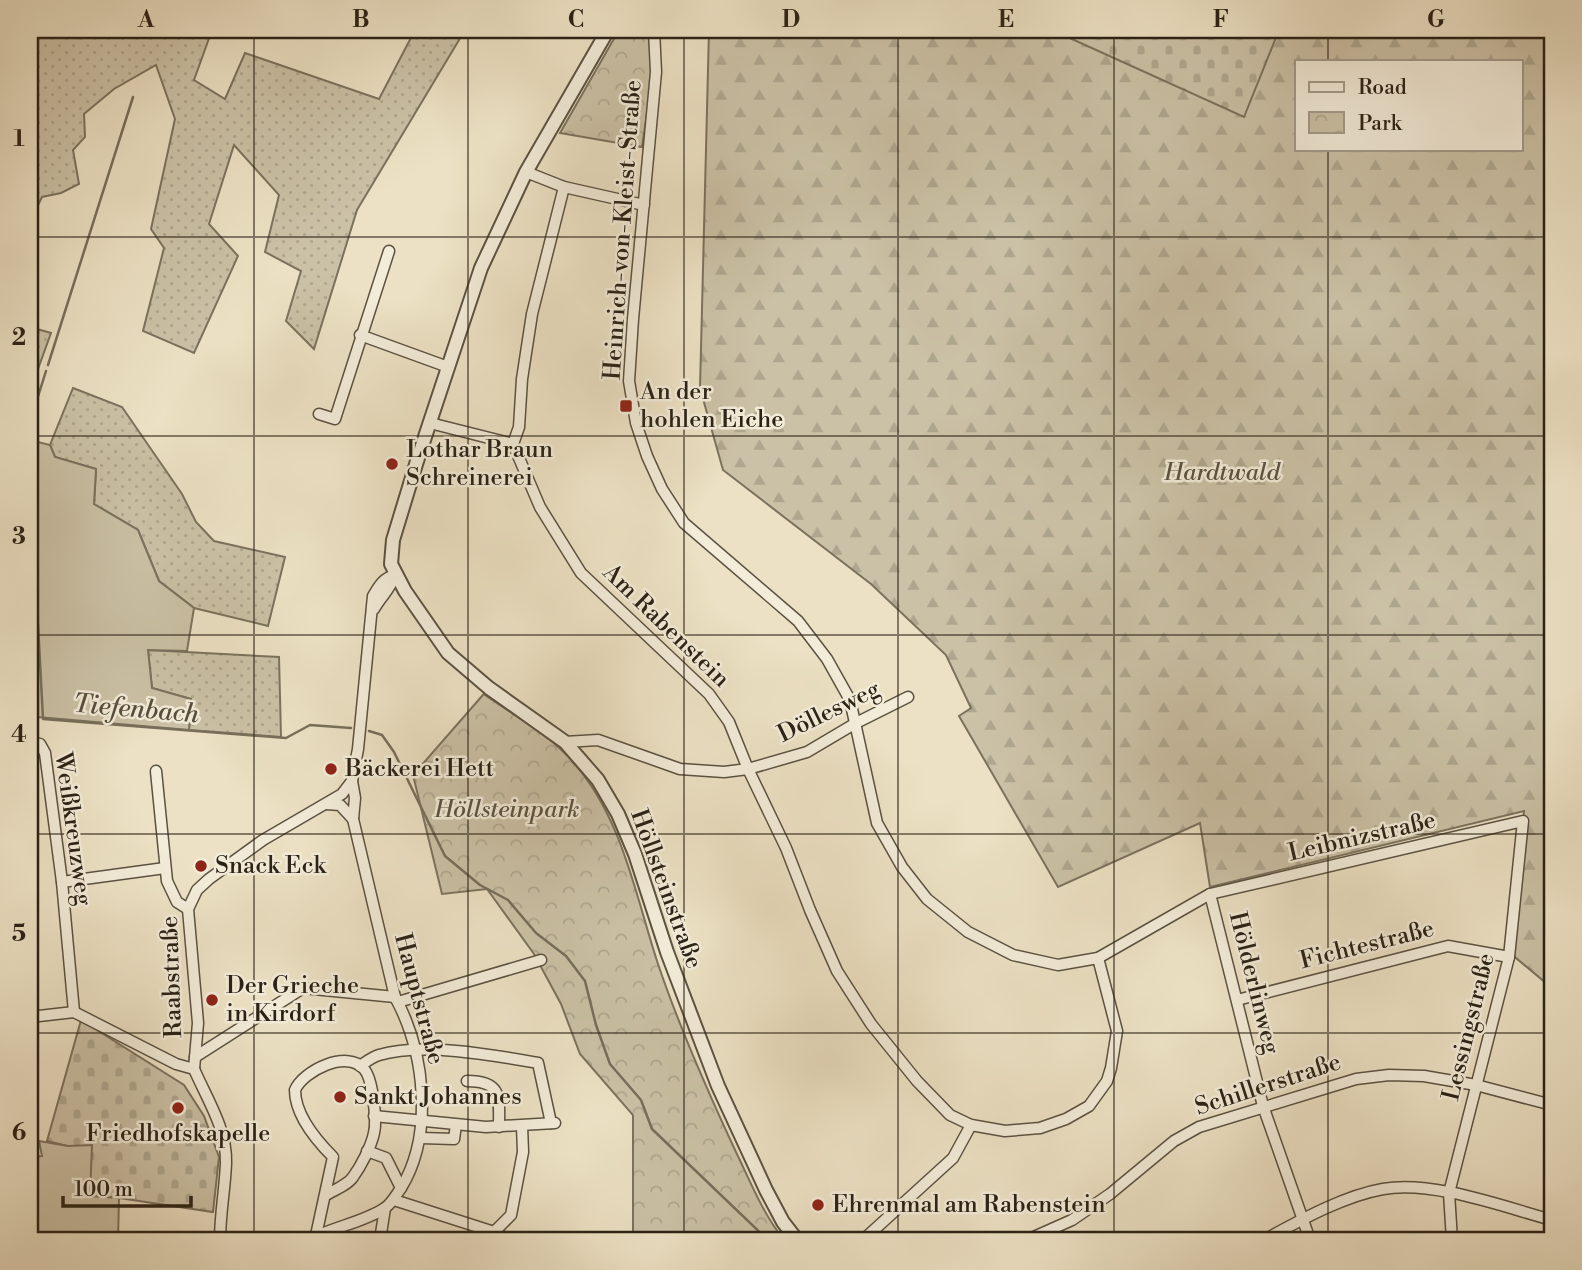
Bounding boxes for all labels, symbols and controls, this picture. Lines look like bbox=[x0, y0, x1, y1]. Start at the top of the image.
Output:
text: A bbox=[137, 6, 155, 34]
text: B bbox=[352, 6, 370, 34]
text: C bbox=[568, 6, 584, 34]
text: D bbox=[782, 6, 800, 34]
text: E bbox=[998, 6, 1014, 34]
text: F bbox=[1213, 6, 1229, 34]
text: G bbox=[1427, 6, 1445, 34]
legend bbox=[1295, 60, 1522, 150]
text: Road bbox=[1358, 75, 1407, 101]
street label: Heinrich-von-Kleist-Straße bbox=[598, 79, 648, 381]
text: Park bbox=[1358, 111, 1403, 137]
text: 1 bbox=[13, 125, 25, 153]
text: 2 bbox=[12, 324, 26, 352]
place label: An der hohlen Eiche bbox=[639, 377, 783, 435]
marker: An der hohlen Eiche bbox=[618, 398, 634, 414]
place label: Lothar Braun Schreinerei bbox=[406, 435, 553, 493]
marker: Lothar Braun Schreinerei bbox=[384, 456, 400, 472]
park label: Hardtwald bbox=[1163, 458, 1282, 488]
text: 3 bbox=[12, 523, 26, 551]
street label: Am Rabenstein bbox=[595, 557, 736, 694]
street label: Döllesweg bbox=[773, 674, 886, 750]
water label: Tiefenbach bbox=[72, 688, 201, 730]
text: 4 bbox=[11, 721, 27, 749]
street label: Weißkreuzweg bbox=[47, 749, 99, 908]
place label: Bäckerei Hett bbox=[344, 754, 495, 784]
marker: Bäckerei Hett bbox=[323, 761, 339, 777]
park label: Höllsteinpark bbox=[433, 795, 580, 825]
street label: Höllsteinstraße bbox=[623, 805, 709, 973]
street label: Leibnizstraße bbox=[1285, 805, 1439, 869]
place label: Snack Eck bbox=[215, 851, 328, 881]
marker: Snack Eck bbox=[193, 858, 209, 874]
street label: Hölderlinweg bbox=[1222, 909, 1286, 1058]
street label: Fichtestraße bbox=[1297, 914, 1437, 976]
street label: Raabstraße bbox=[155, 915, 189, 1039]
text: 5 bbox=[12, 920, 26, 948]
street label: Hauptstraße bbox=[387, 930, 451, 1068]
street label: Lessingstraße bbox=[1436, 950, 1502, 1104]
place label: Der Grieche in Kirdorf bbox=[226, 971, 359, 1029]
marker: Der Grieche in Kirdorf bbox=[204, 992, 220, 1008]
street label: Schillerstraße bbox=[1191, 1047, 1345, 1123]
place label: Sankt Johannes bbox=[354, 1082, 522, 1112]
marker: Sankt Johannes bbox=[332, 1089, 348, 1105]
marker: Friedhofskapelle bbox=[170, 1100, 186, 1116]
text: 6 bbox=[12, 1119, 26, 1147]
place label: Friedhofskapelle bbox=[86, 1119, 270, 1149]
scale bar bbox=[63, 1165, 191, 1209]
text: 100 m bbox=[74, 1177, 133, 1203]
place label: Ehrenmal am Rabenstein bbox=[832, 1190, 1106, 1220]
marker: Ehrenmal am Rabenstein bbox=[810, 1197, 826, 1213]

